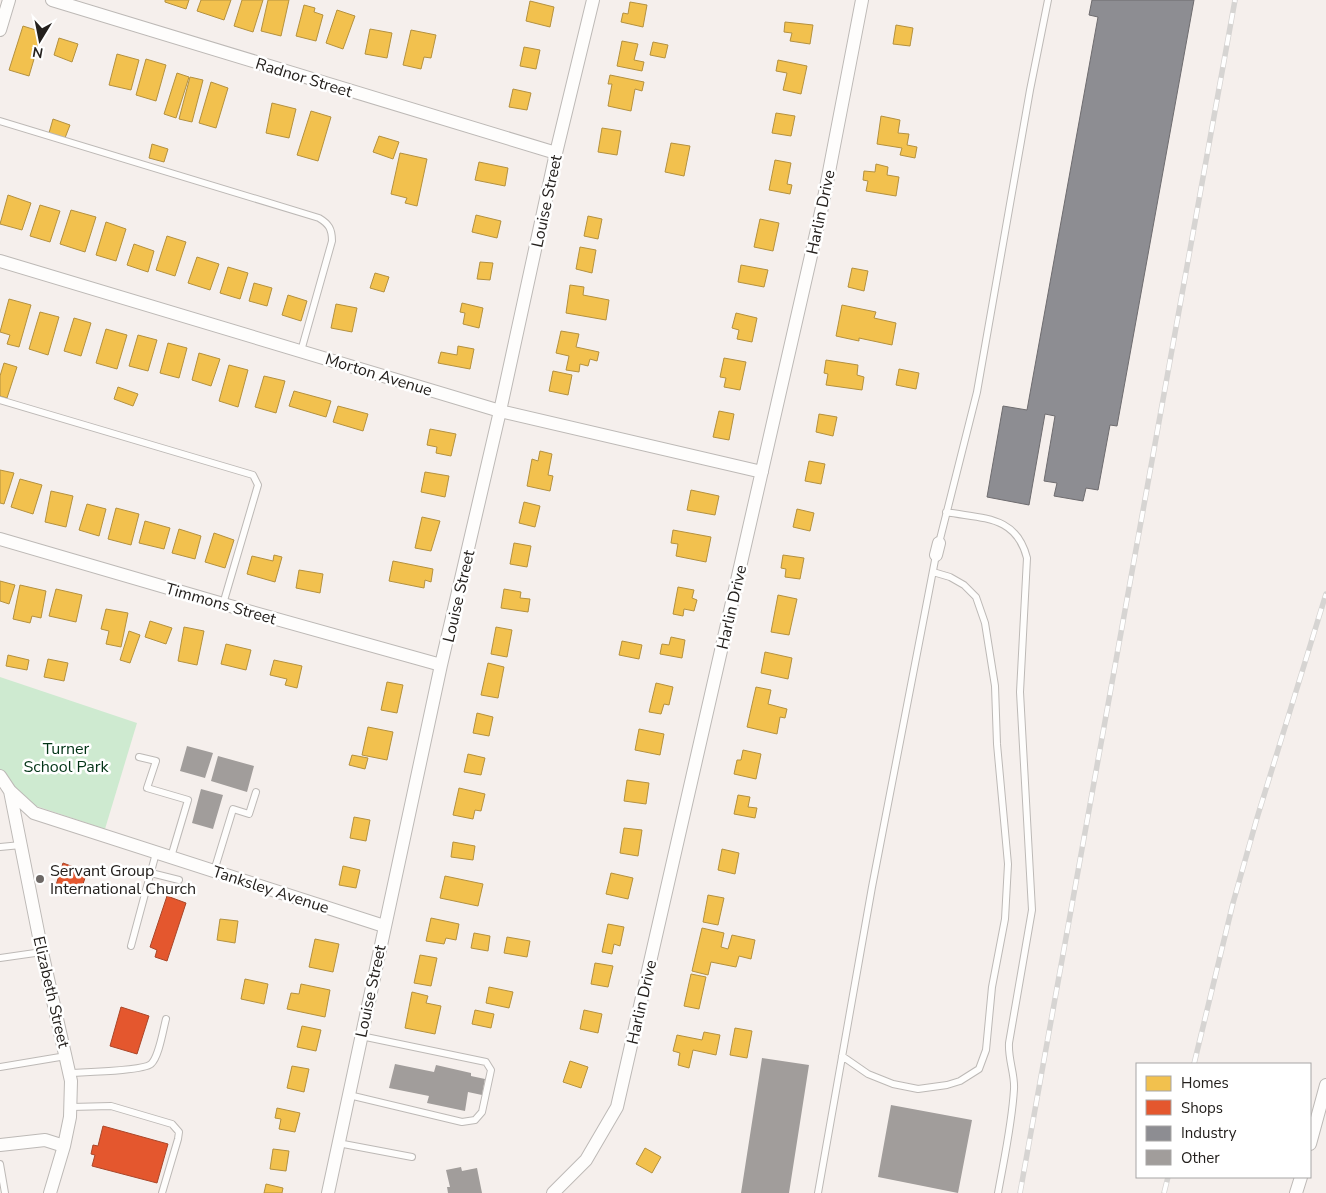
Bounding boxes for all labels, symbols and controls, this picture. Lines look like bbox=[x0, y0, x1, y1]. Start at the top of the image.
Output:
north arrow bbox=[15, 15, 65, 65]
text: N bbox=[31, 42, 45, 63]
street label: Radnor Street bbox=[253, 53, 355, 103]
street label: Louise Street bbox=[526, 152, 568, 250]
street label: Harlin Drive bbox=[801, 168, 841, 257]
street label: Morton Avenue bbox=[323, 348, 435, 402]
street label: Louise Street bbox=[438, 547, 480, 645]
street label: Harlin Drive bbox=[712, 563, 752, 652]
street label: Timmons Street bbox=[163, 578, 279, 630]
park label: Turner School Park bbox=[24, 738, 109, 778]
place label: Servant Group International Church bbox=[50, 860, 196, 900]
street label: Tanksley Avenue bbox=[210, 861, 332, 919]
marker: Servant Group International Church bbox=[34, 873, 46, 885]
street label: Elizabeth Street bbox=[27, 934, 75, 1051]
street label: Louise Street bbox=[350, 942, 392, 1040]
street label: Harlin Drive bbox=[622, 958, 662, 1047]
legend bbox=[1136, 1063, 1311, 1178]
text: Homes bbox=[1181, 1073, 1229, 1093]
text: Shops bbox=[1181, 1098, 1223, 1118]
text: Industry bbox=[1181, 1123, 1237, 1143]
text: Other bbox=[1181, 1148, 1220, 1168]

